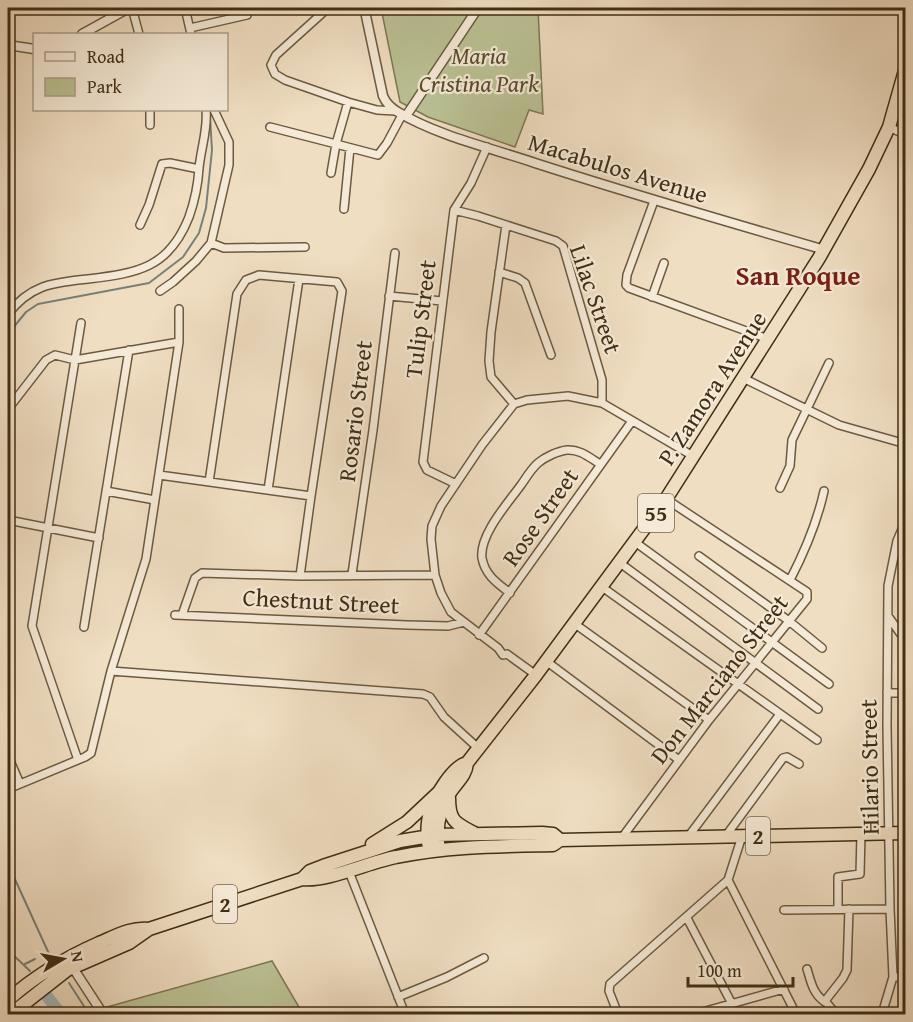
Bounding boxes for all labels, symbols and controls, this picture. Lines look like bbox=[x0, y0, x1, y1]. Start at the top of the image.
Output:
legend bbox=[33, 33, 228, 111]
park label: Maria Cristina Park bbox=[419, 38, 539, 101]
text: Road bbox=[87, 43, 125, 70]
text: Park bbox=[87, 73, 123, 100]
street label: Macabulos Avenue bbox=[524, 124, 712, 212]
street label: Lilac Street bbox=[561, 240, 631, 359]
district label: San Roque bbox=[736, 255, 860, 295]
street label: Tulip Street bbox=[395, 257, 445, 380]
street label: P. Zamora Avenue bbox=[649, 304, 775, 472]
street label: Rosario Street bbox=[329, 338, 381, 484]
street label: Rose Street bbox=[493, 460, 587, 573]
road number: 55 bbox=[638, 494, 674, 532]
street label: Chestnut Street bbox=[242, 579, 401, 623]
street label: Don Marciano Street bbox=[642, 586, 797, 771]
street label: Hilario Street bbox=[850, 698, 888, 835]
road number: 2 bbox=[746, 817, 770, 855]
road number: 2 bbox=[213, 885, 237, 923]
north arrow bbox=[33, 929, 93, 989]
text: N bbox=[65, 949, 91, 964]
scale bar bbox=[688, 950, 793, 988]
text: 100 m bbox=[697, 957, 742, 984]

